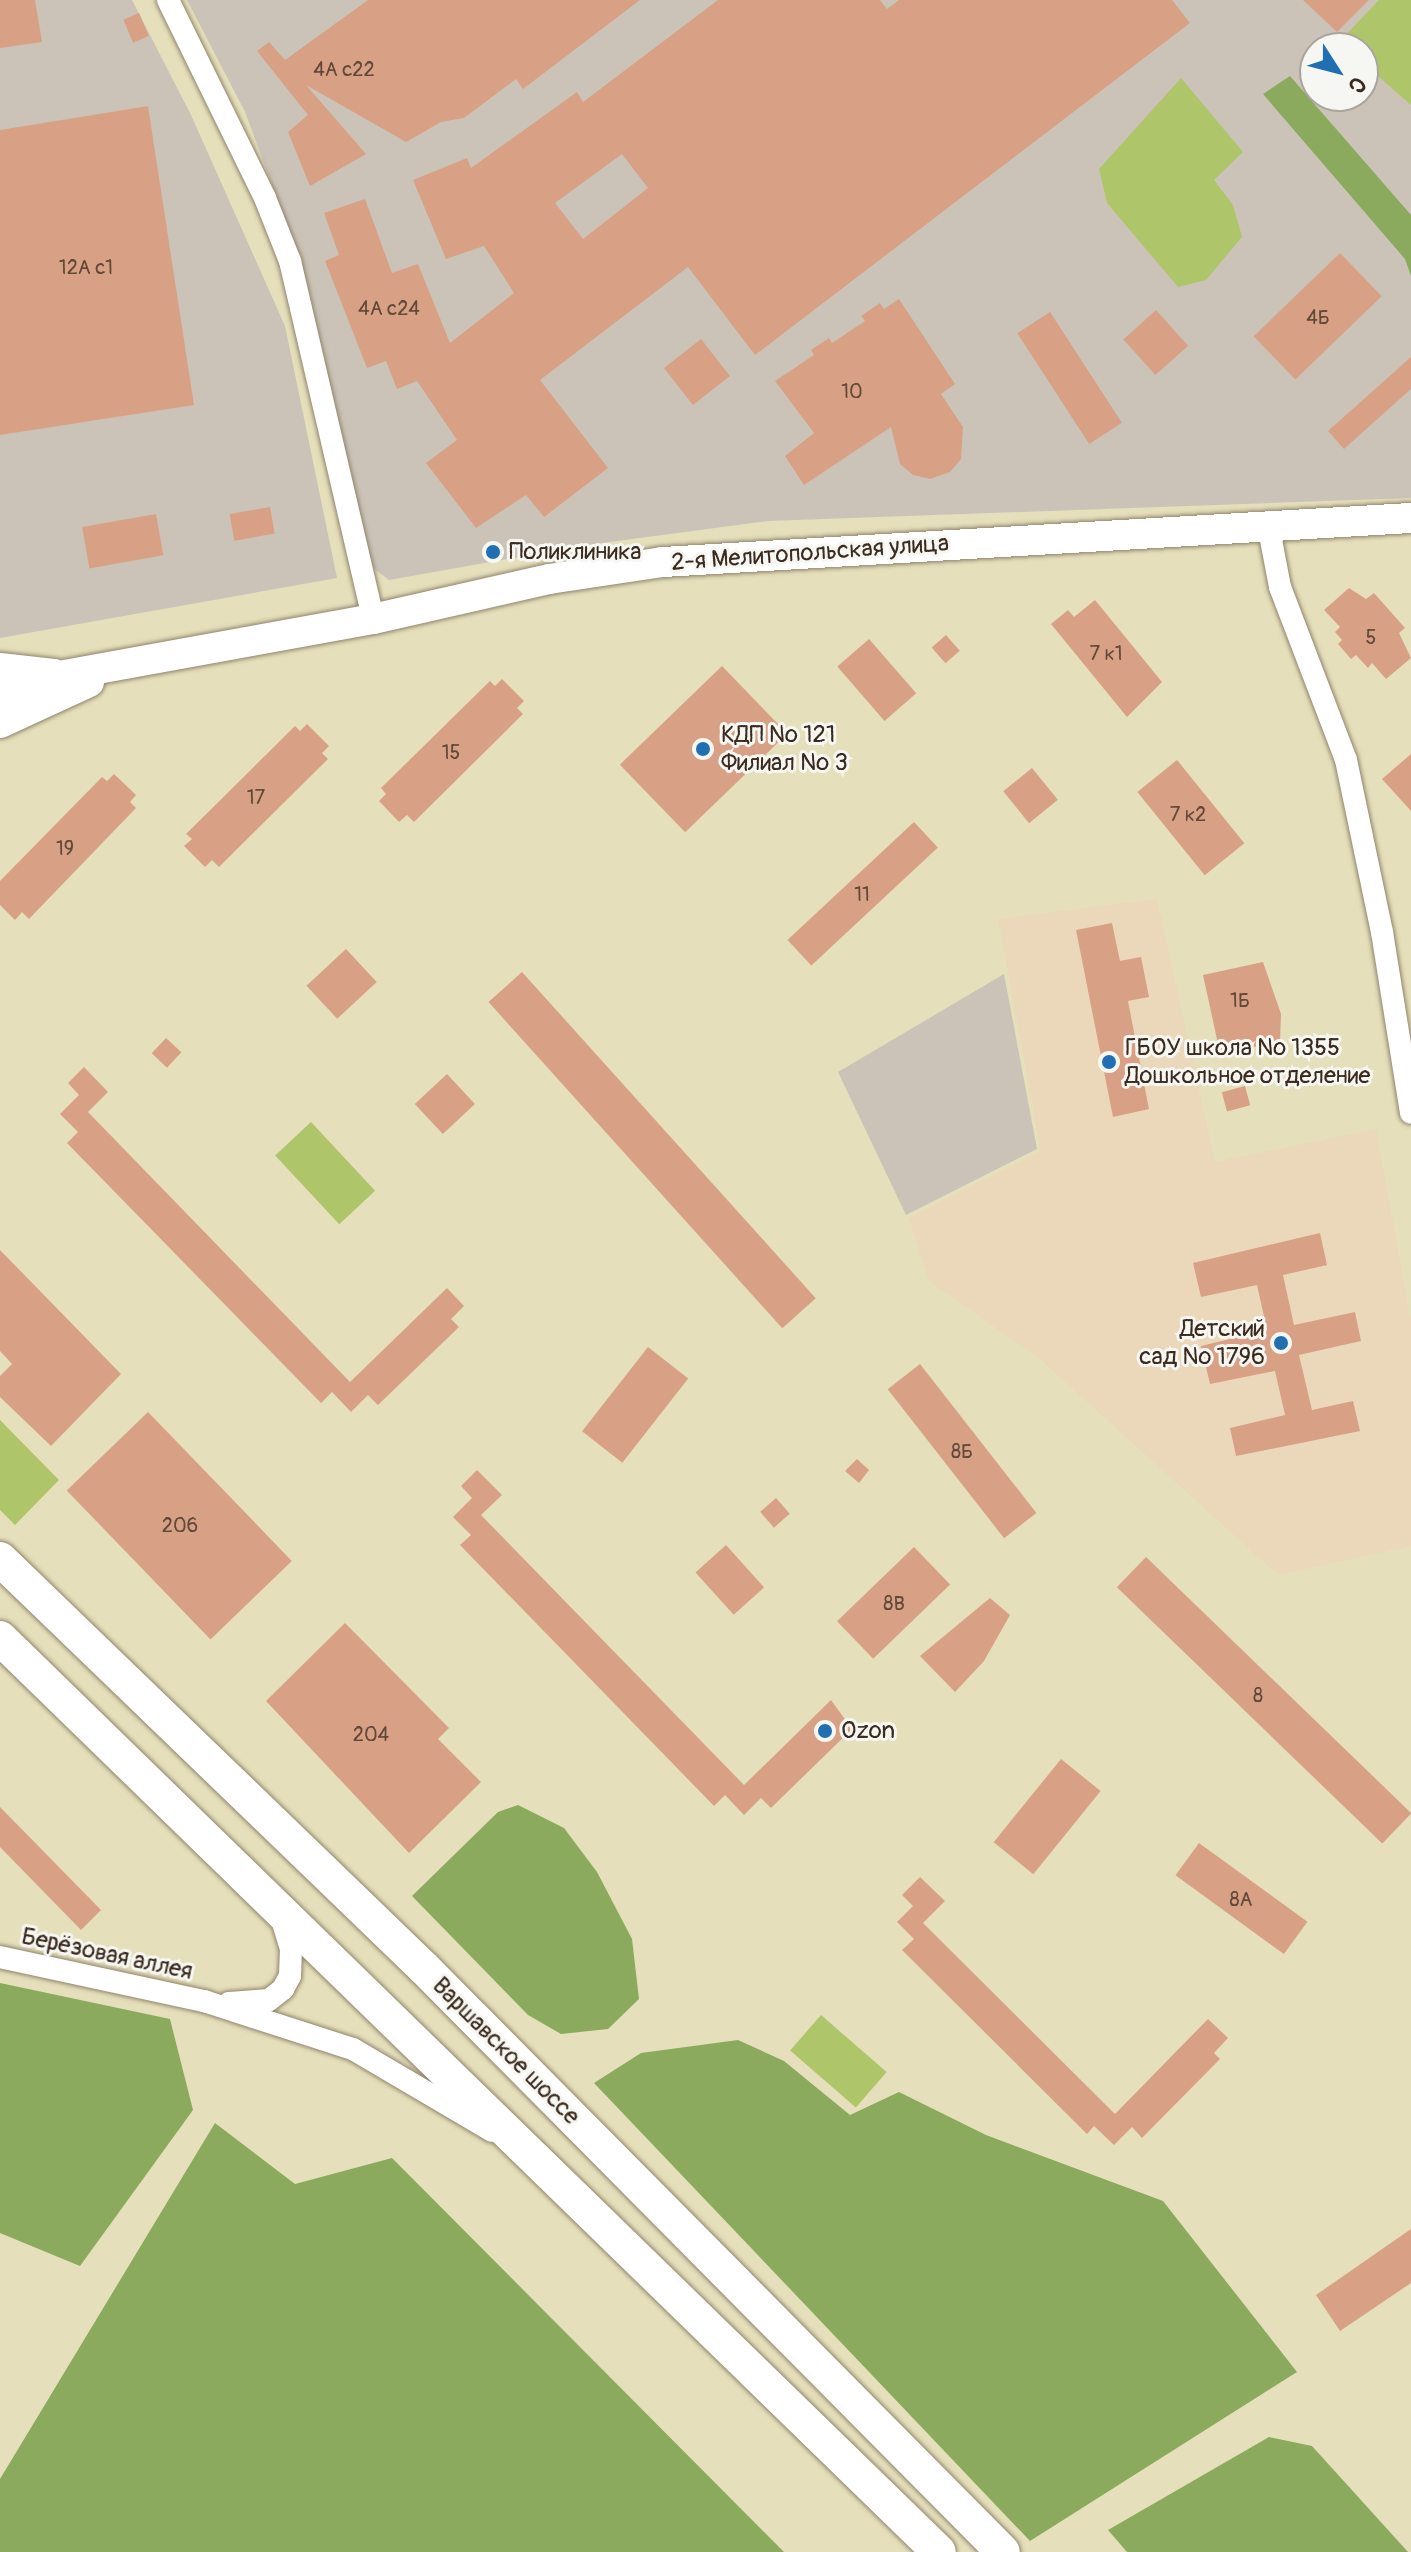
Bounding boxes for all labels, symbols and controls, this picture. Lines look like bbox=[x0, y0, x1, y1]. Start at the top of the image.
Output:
north arrow bbox=[1299, 32, 1379, 112]
house number: 4А с22 bbox=[313, 57, 375, 81]
text: С bbox=[1341, 71, 1372, 99]
house number: 12А с1 bbox=[59, 255, 113, 279]
house number: 4А с24 bbox=[358, 296, 420, 320]
house number: 4Б bbox=[1306, 305, 1330, 329]
house number: 10 bbox=[841, 379, 863, 403]
street label: 2-я Мелитопольская улица bbox=[670, 529, 950, 577]
place label: Поликлиника bbox=[509, 538, 641, 566]
marker: Поликлиника bbox=[484, 543, 502, 561]
house number: 5 bbox=[1366, 625, 1376, 649]
house number: 7 к1 bbox=[1089, 641, 1123, 665]
place label: КДП № 121 Филиал № 3 bbox=[721, 721, 848, 777]
marker: КДП № 121 Филиал № 3 bbox=[692, 738, 714, 760]
house number: 15 bbox=[442, 740, 460, 764]
house number: 17 bbox=[247, 785, 265, 809]
house number: 7 к2 bbox=[1170, 802, 1206, 826]
house number: 19 bbox=[56, 836, 74, 860]
house number: 11 bbox=[854, 882, 870, 906]
house number: 1Б bbox=[1230, 988, 1250, 1012]
place label: ГБОУ школа № 1355 Дошкольное отделение bbox=[1125, 1034, 1370, 1090]
marker: ГБОУ школа № 1355 Дошкольное отделение bbox=[1100, 1053, 1118, 1071]
place label: Детский сад № 1796 bbox=[1139, 1315, 1265, 1371]
marker: Детский сад № 1796 bbox=[1272, 1334, 1290, 1352]
house number: 8Б bbox=[951, 1439, 973, 1463]
house number: 206 bbox=[162, 1513, 198, 1537]
house number: 8В bbox=[883, 1591, 905, 1615]
house number: 8 bbox=[1253, 1683, 1263, 1707]
place label: Ozon bbox=[841, 1717, 895, 1745]
house number: 204 bbox=[353, 1722, 389, 1746]
marker: Ozon bbox=[816, 1722, 834, 1740]
house number: 8А bbox=[1229, 1887, 1253, 1911]
street label: Берёзовая аллея bbox=[19, 1922, 195, 1986]
street label: Варшавское шоссе bbox=[426, 1971, 586, 2131]

